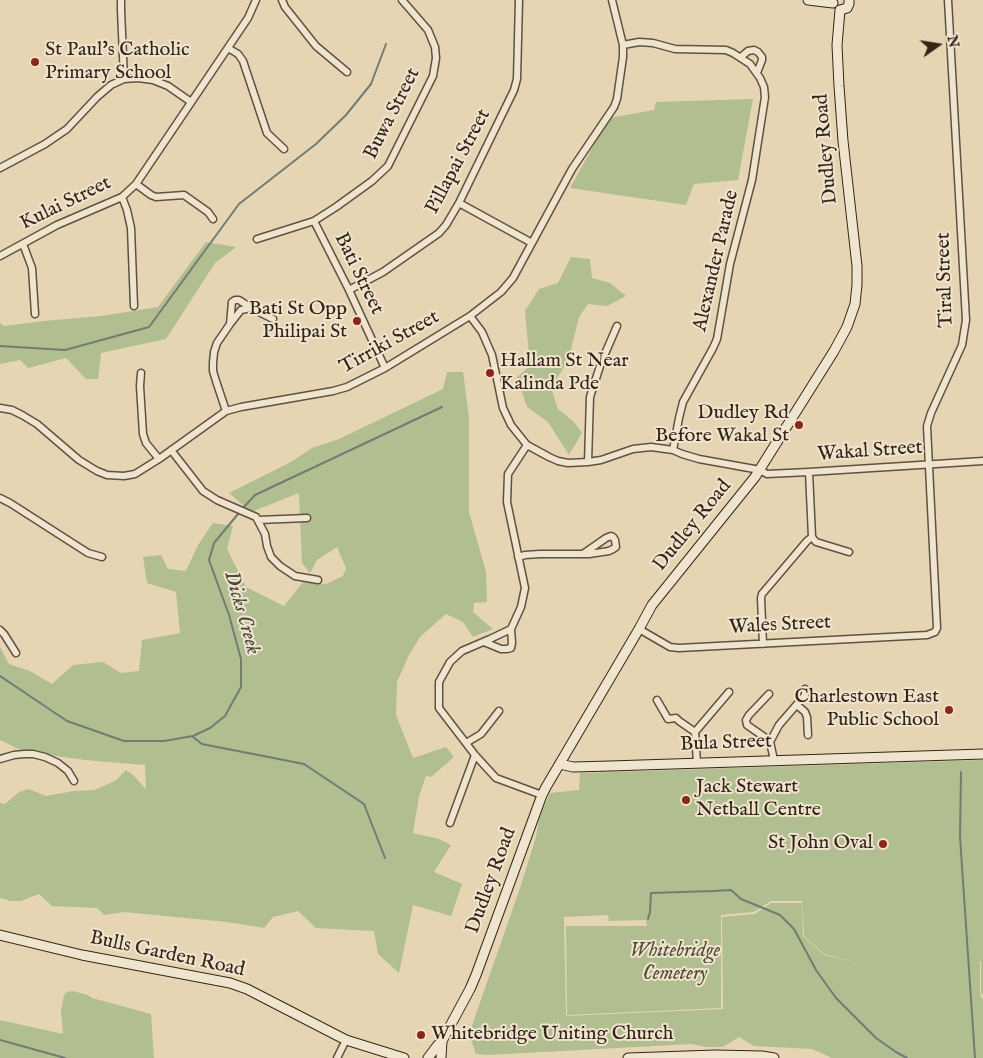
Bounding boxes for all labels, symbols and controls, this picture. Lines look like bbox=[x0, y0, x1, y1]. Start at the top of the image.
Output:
north arrow bbox=[913, 20, 963, 70]
text: N bbox=[942, 34, 963, 50]
place label: St Paul's Catholic Primary School bbox=[45, 39, 190, 86]
marker: St Paul's Catholic Primary School bbox=[29, 56, 41, 68]
street label: Buwa Street bbox=[360, 64, 426, 164]
street label: Dudley Road bbox=[810, 93, 844, 205]
street label: Pillapai Street bbox=[421, 105, 497, 219]
street label: Kulai Street bbox=[17, 172, 115, 236]
street label: Alexander Parade bbox=[689, 188, 745, 334]
street label: Bati Street bbox=[328, 229, 388, 319]
street label: Tiral Street bbox=[932, 232, 960, 328]
place label: Bati St Opp Philipai St bbox=[249, 298, 347, 345]
street label: Tirriki Street bbox=[336, 306, 444, 380]
marker: Bati St Opp Philipai St bbox=[351, 315, 363, 327]
place label: Hallam St Near Kalinda Pde bbox=[500, 350, 629, 397]
marker: Hallam St Near Kalinda Pde bbox=[484, 367, 496, 379]
place label: Dudley Rd Before Wakal St bbox=[655, 402, 789, 449]
marker: Dudley Rd Before Wakal St bbox=[793, 419, 805, 431]
street label: Wakal Street bbox=[817, 436, 923, 468]
street label: Dudley Road bbox=[649, 475, 737, 577]
water label: Dicks Creek bbox=[217, 568, 265, 658]
street label: Wales Street bbox=[728, 611, 832, 641]
place label: Charlestown East Public School bbox=[795, 686, 939, 733]
marker: Charlestown East Public School bbox=[943, 704, 955, 716]
street label: Bula Street bbox=[680, 730, 772, 758]
place label: Jack Stewart Netball Centre bbox=[696, 776, 821, 823]
marker: Jack Stewart Netball Centre bbox=[680, 794, 692, 806]
street label: Dudley Road bbox=[462, 825, 522, 937]
place label: St John Oval bbox=[768, 832, 873, 856]
marker: St John Oval bbox=[877, 838, 889, 850]
street label: Bulls Garden Road bbox=[87, 927, 247, 983]
park label: Whitebridge Cemetery bbox=[630, 940, 720, 987]
place label: Whitebridge Uniting Church bbox=[431, 1023, 673, 1047]
marker: Whitebridge Uniting Church bbox=[415, 1029, 427, 1041]

